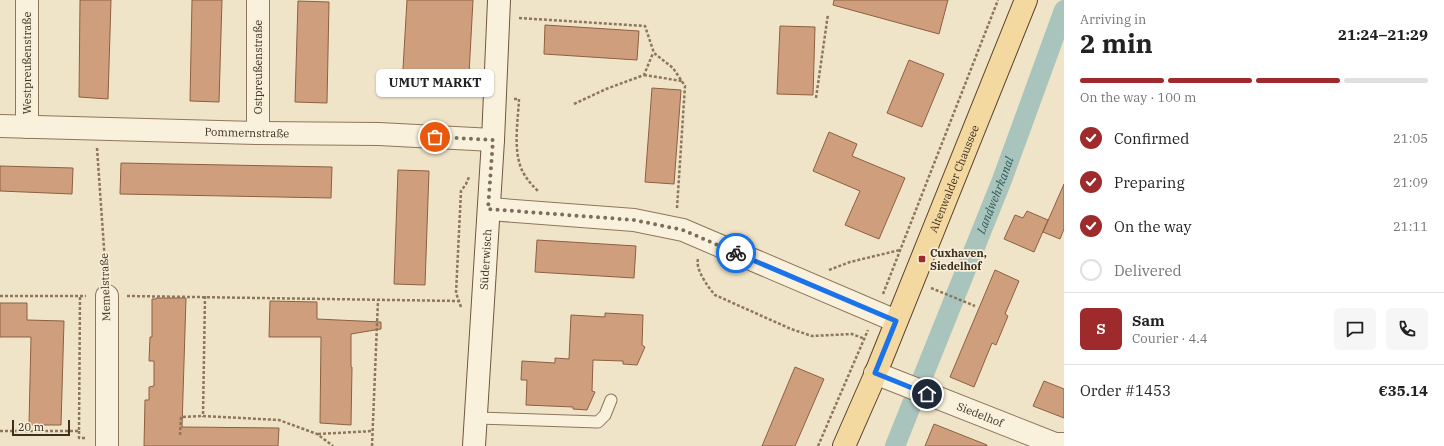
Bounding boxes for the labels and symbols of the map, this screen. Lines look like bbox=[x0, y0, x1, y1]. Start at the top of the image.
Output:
street label: Westpreußenstraße bbox=[20, 12, 34, 114]
street label: Ostpreußenstraße bbox=[251, 20, 265, 114]
callout: UMUT MARKT bbox=[376, 69, 494, 97]
pin bbox=[418, 120, 452, 154]
street label: Altenwalder Chaussee bbox=[926, 123, 982, 235]
street label: Pommernstraße bbox=[204, 125, 289, 140]
water label: Landwehrkanal bbox=[973, 154, 1017, 237]
street label: Süderwisch bbox=[477, 228, 494, 290]
courier bbox=[716, 233, 756, 273]
place label: Cuxhaven, Siedelhof bbox=[930, 246, 987, 273]
street label: Memelstraße bbox=[97, 253, 113, 321]
marker: Cuxhaven, Siedelhof bbox=[917, 254, 927, 264]
pin bbox=[910, 377, 944, 411]
street label: Siedelhof bbox=[955, 399, 1006, 430]
scale bar bbox=[12, 418, 70, 437]

